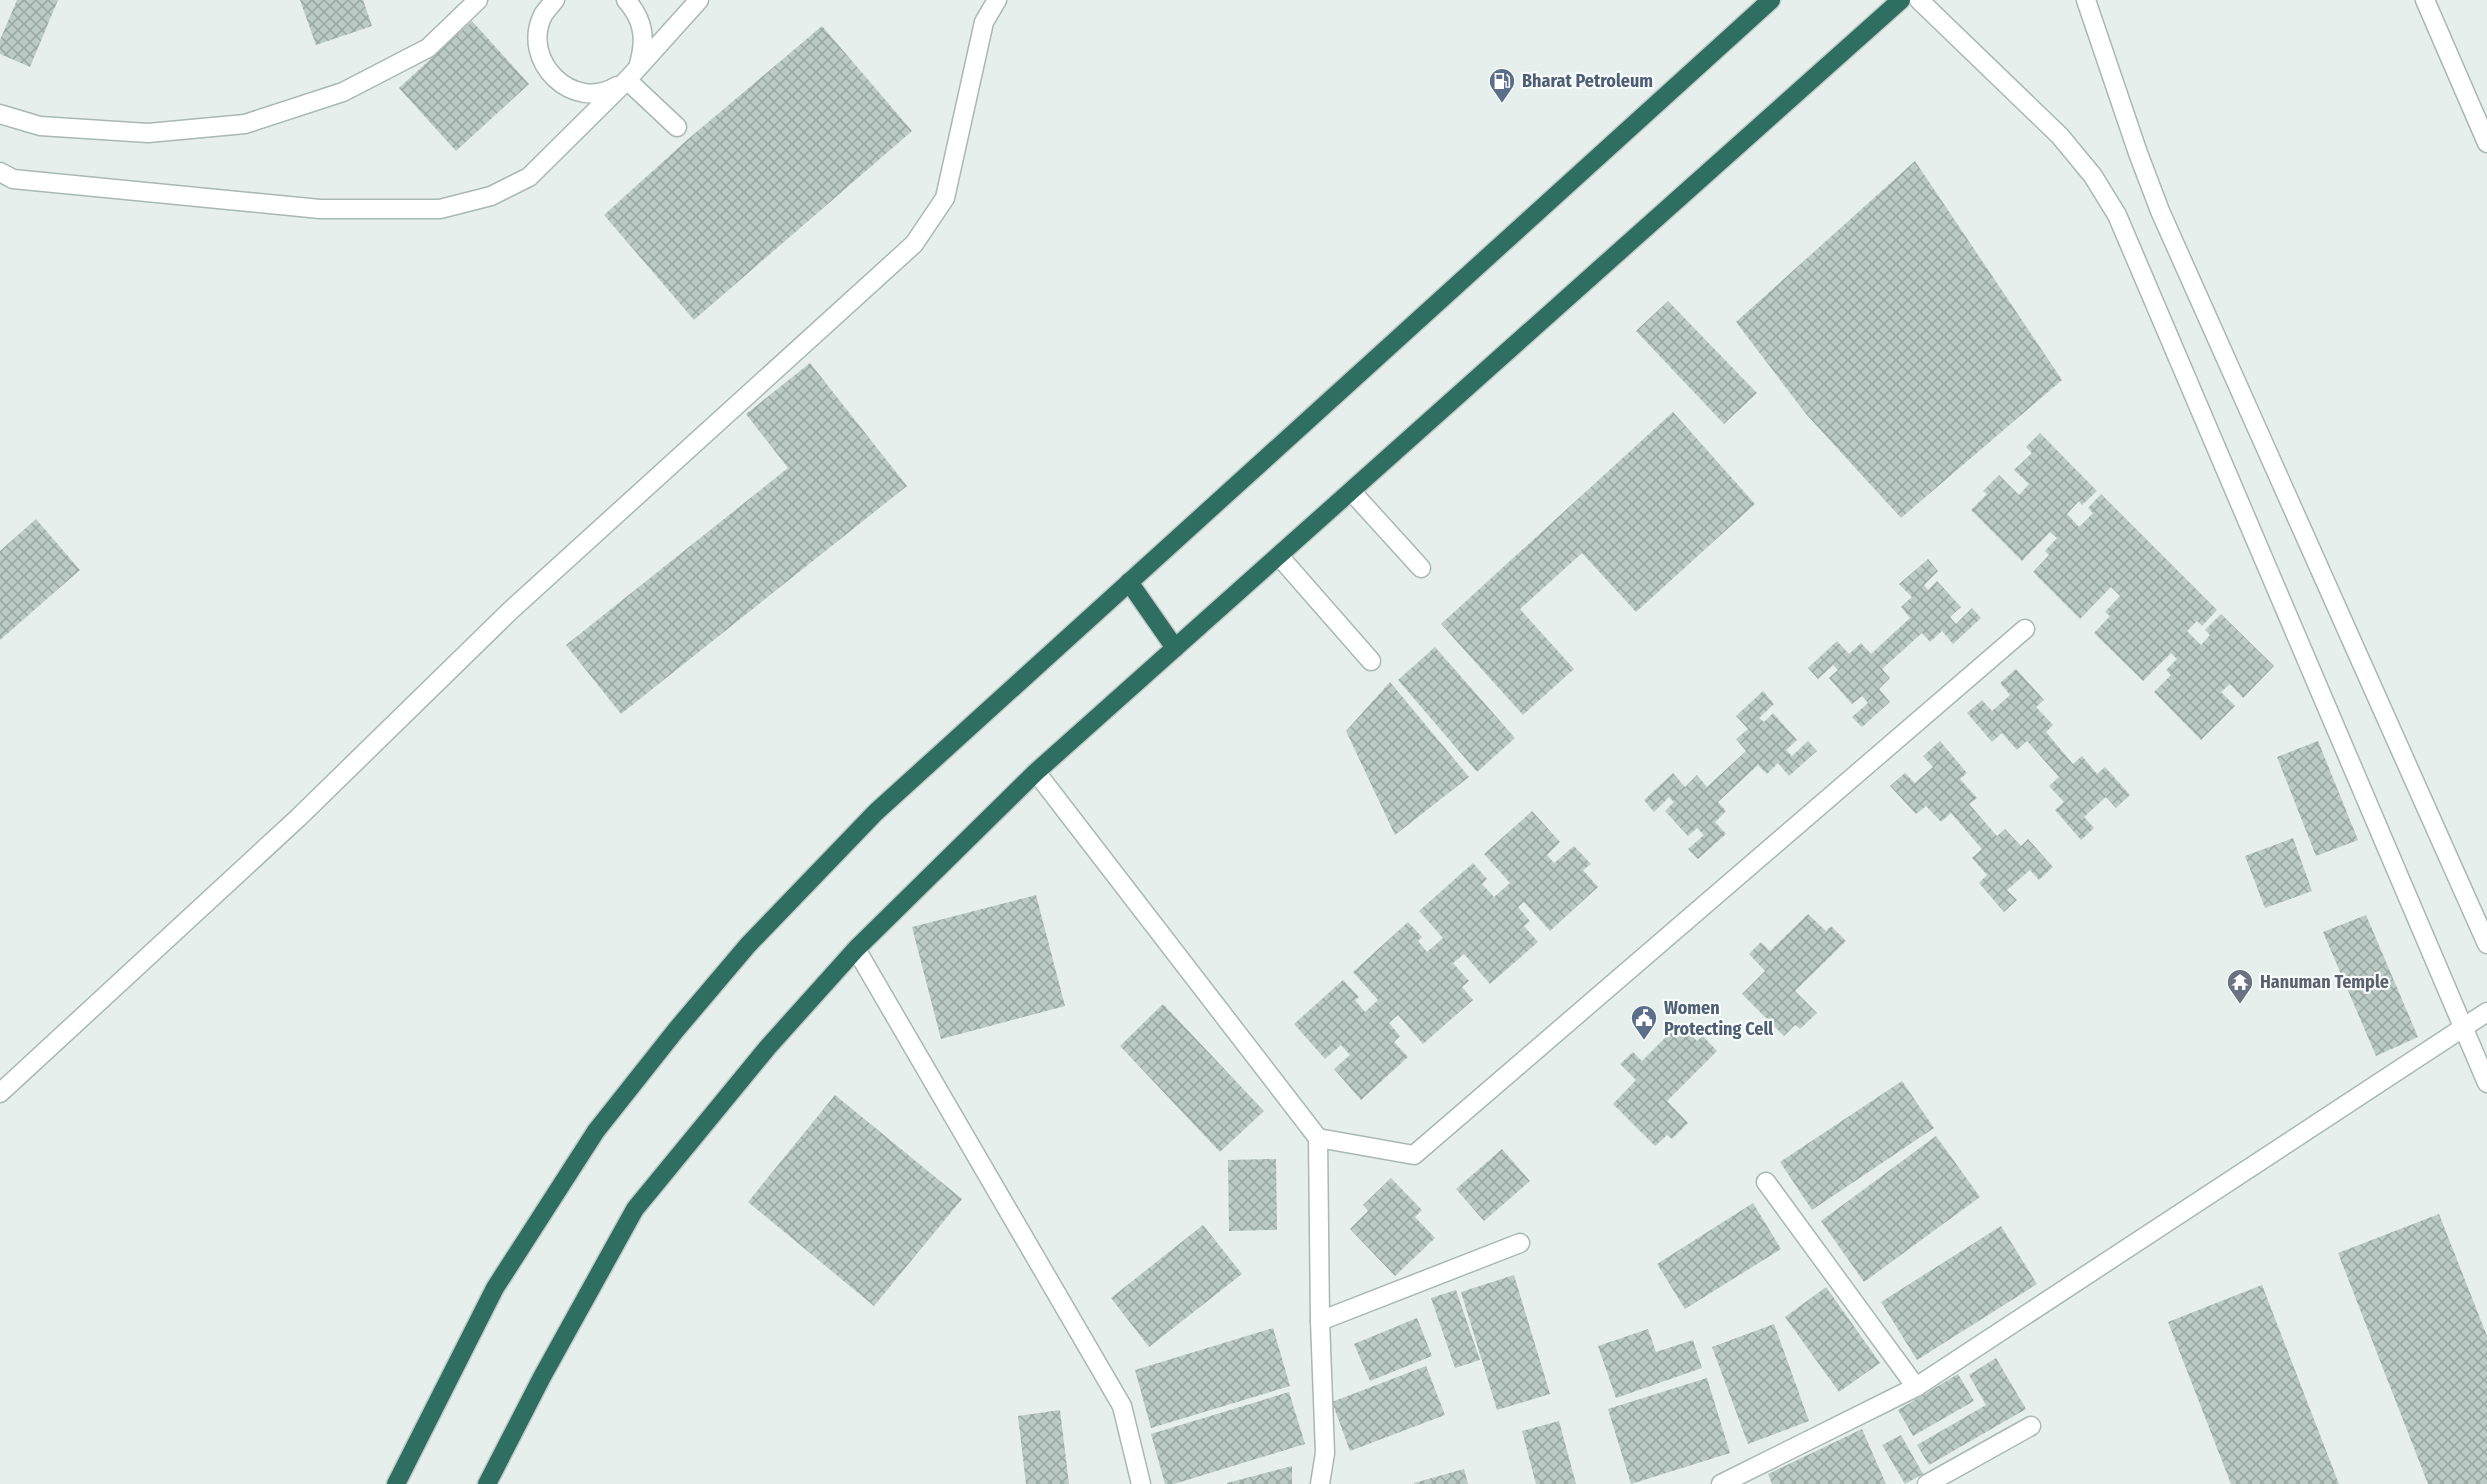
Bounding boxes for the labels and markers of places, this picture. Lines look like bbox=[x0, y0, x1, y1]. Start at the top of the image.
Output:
fuel station icon: Bharat Petroleum bbox=[1487, 66, 1517, 104]
place label: Bharat Petroleum bbox=[1522, 70, 1653, 92]
temple icon: Hanuman Temple bbox=[2225, 967, 2255, 1005]
place label: Hanuman Temple bbox=[2260, 971, 2389, 993]
place label: Women Protecting Cell bbox=[1664, 997, 1773, 1040]
public building icon: Women Protecting Cell bbox=[1629, 1003, 1659, 1041]

